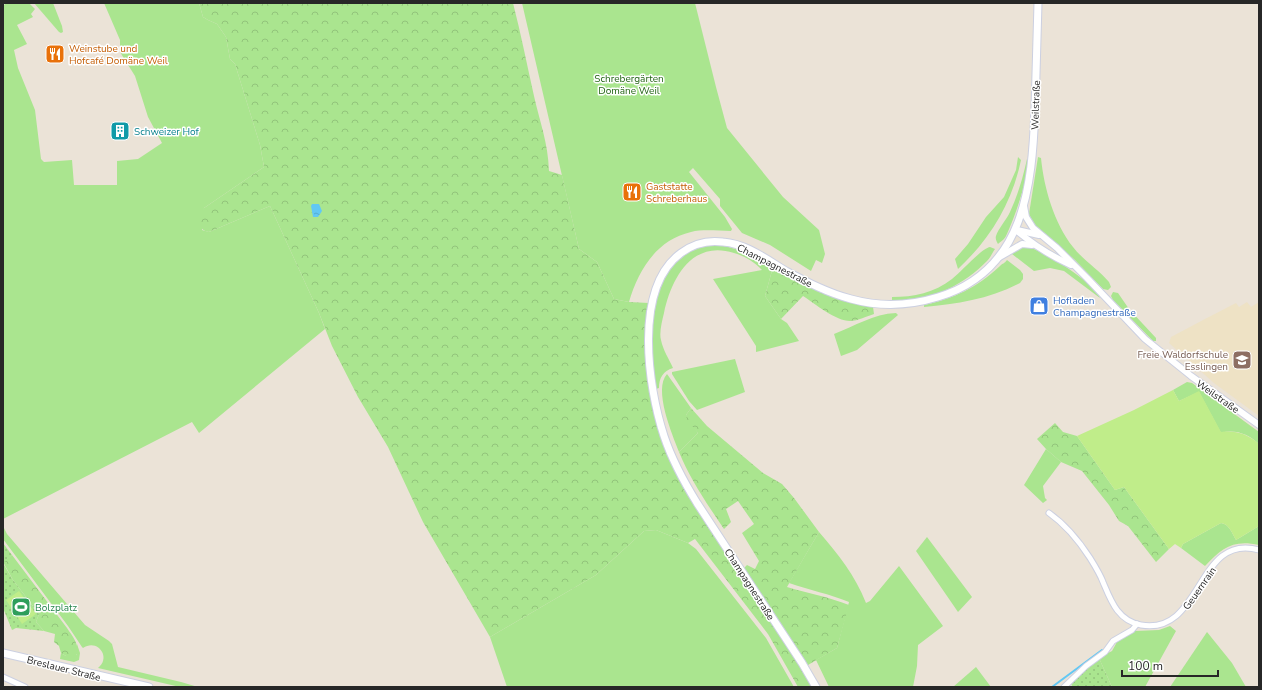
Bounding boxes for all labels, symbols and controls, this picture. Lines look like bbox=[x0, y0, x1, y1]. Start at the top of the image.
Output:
place label: Weinstube und Hofcafé Domäne Weil bbox=[69, 42, 168, 68]
restaurant icon: Weinstube und Hofcafé Domäne Weil bbox=[44, 43, 66, 65]
park label: Schrebergärten Domäne Weil bbox=[594, 72, 664, 98]
street label: Weilstraße bbox=[1028, 80, 1044, 130]
building icon: Schweizer Hof bbox=[109, 120, 131, 142]
place label: Schweizer Hof bbox=[134, 125, 200, 139]
place label: Gaststatte Schreberhaus bbox=[646, 180, 708, 206]
restaurant icon: Gaststatte Schreberhaus bbox=[621, 181, 643, 203]
street label: Champagnestraße bbox=[734, 241, 815, 291]
place label: Hofladen Champagnestraße bbox=[1053, 294, 1136, 320]
shop icon: Hofladen Champagnestraße bbox=[1028, 295, 1050, 317]
place label: Freie Waldorfschule Esslingen bbox=[1137, 348, 1228, 374]
school or university icon: Freie Waldorfschule Esslingen bbox=[1231, 349, 1253, 371]
street label: Weilstraße bbox=[1193, 377, 1242, 417]
street label: Champagnestraße bbox=[721, 546, 778, 623]
street label: Geuernrain bbox=[1180, 564, 1220, 613]
sports icon: Bolzplatz bbox=[10, 596, 32, 618]
place label: Bolzplatz bbox=[35, 601, 78, 615]
scale bar bbox=[1122, 652, 1218, 678]
street label: Breslauer Straße bbox=[25, 653, 102, 685]
text: 100 m bbox=[1128, 658, 1163, 674]

